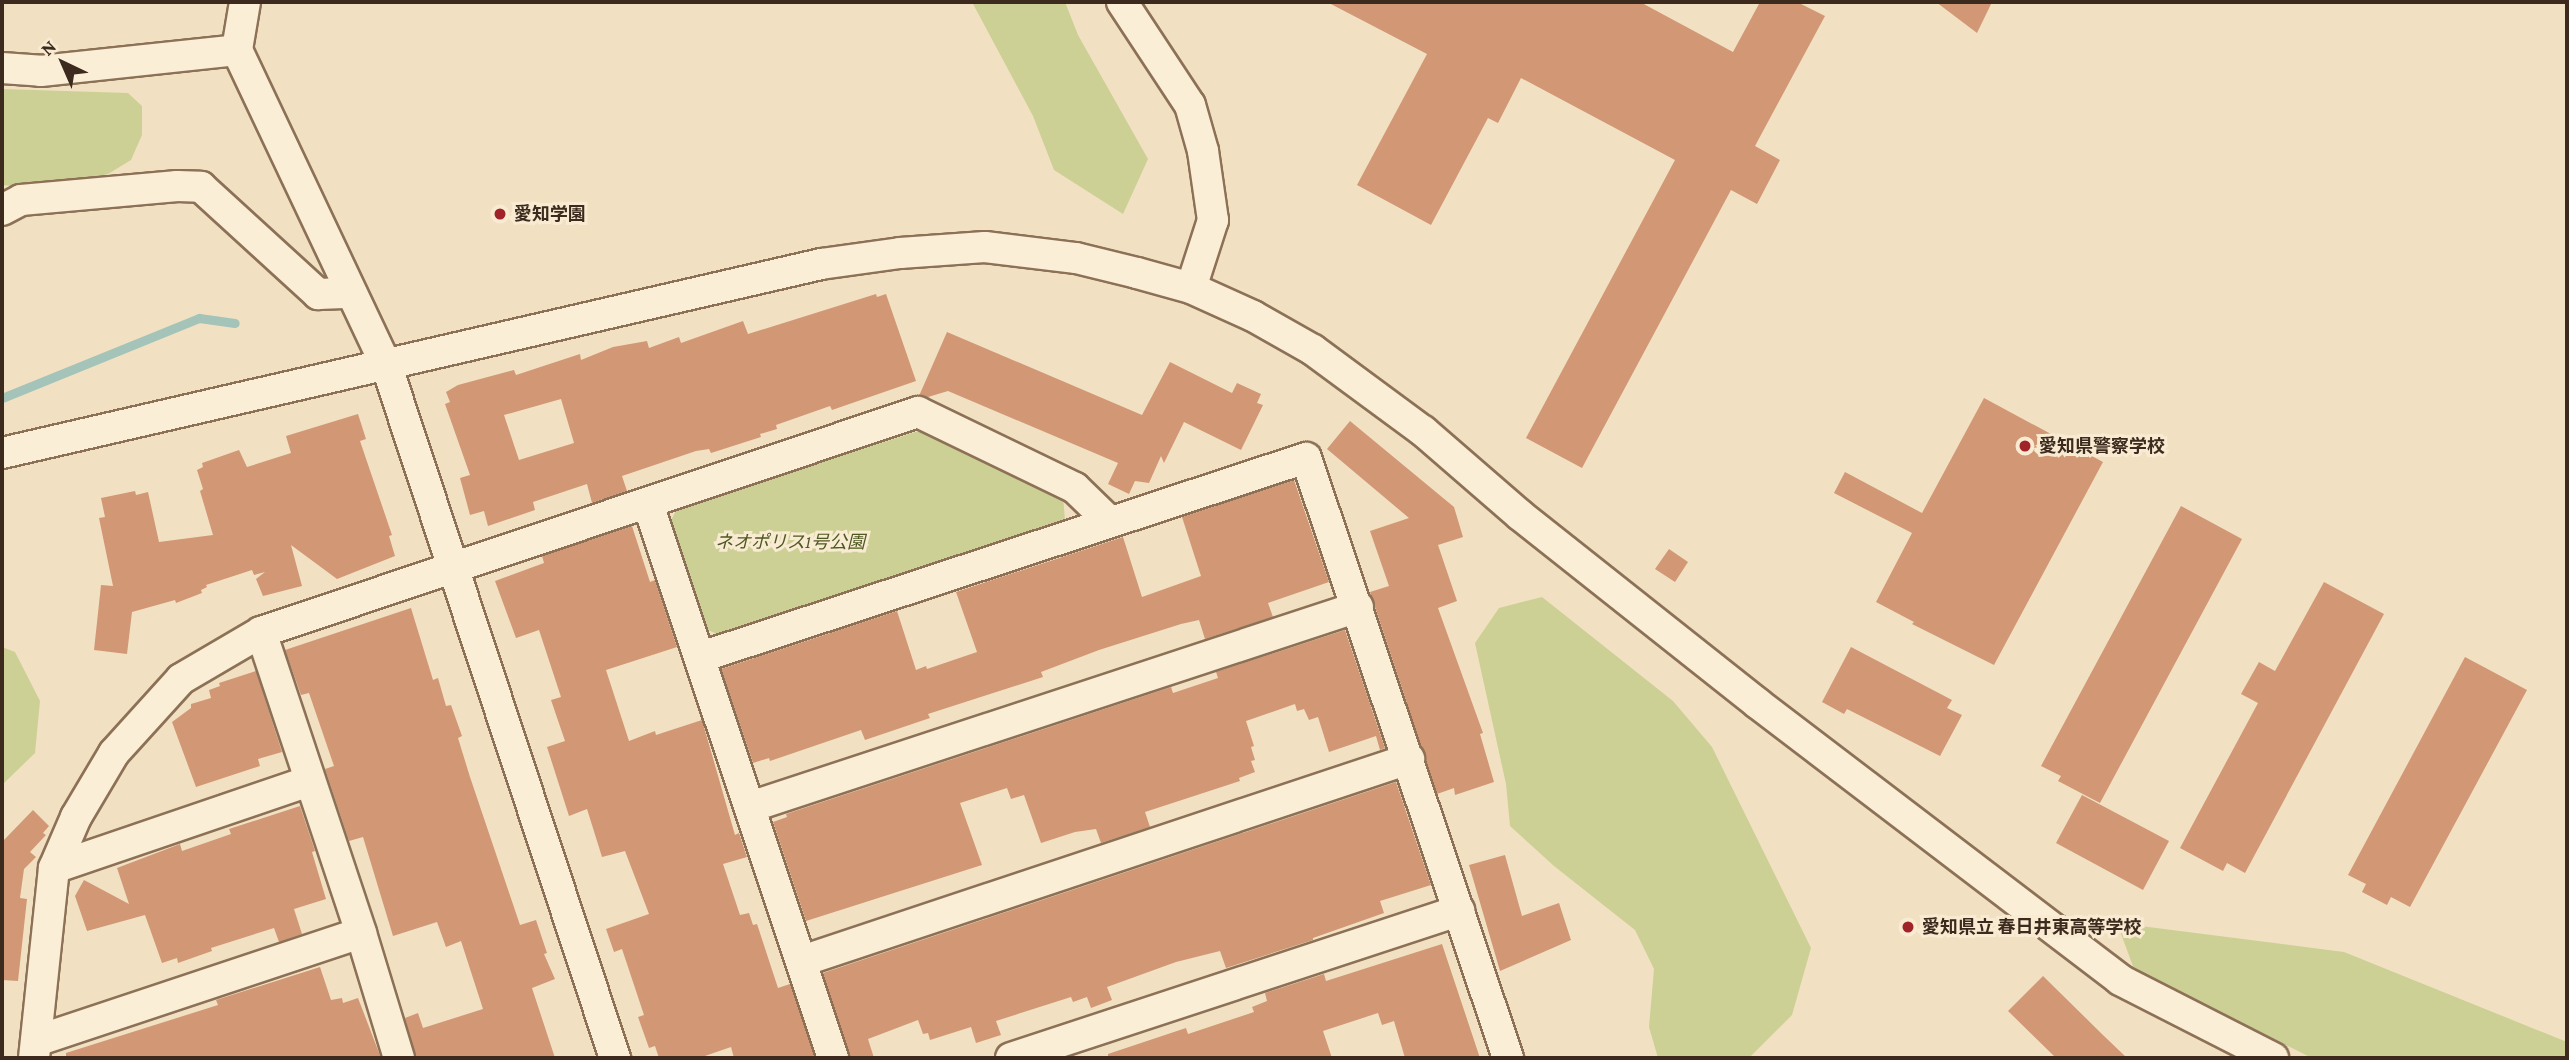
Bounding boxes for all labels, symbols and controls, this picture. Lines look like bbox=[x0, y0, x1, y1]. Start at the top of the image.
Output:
north arrow bbox=[28, 28, 98, 98]
text: N bbox=[36, 35, 60, 60]
place label: 愛知学園 bbox=[514, 203, 586, 225]
marker: 愛知学園 bbox=[492, 206, 508, 222]
place label: 愛知県警察学校 bbox=[2039, 435, 2165, 457]
marker: 愛知県警察学校 bbox=[2017, 438, 2033, 454]
park label: ネオポリス1号公園 bbox=[715, 531, 865, 553]
place label: 愛知県立 春日井東高等学校 bbox=[1922, 916, 2141, 938]
marker: 愛知県立 春日井東高等学校 bbox=[1900, 919, 1916, 935]

